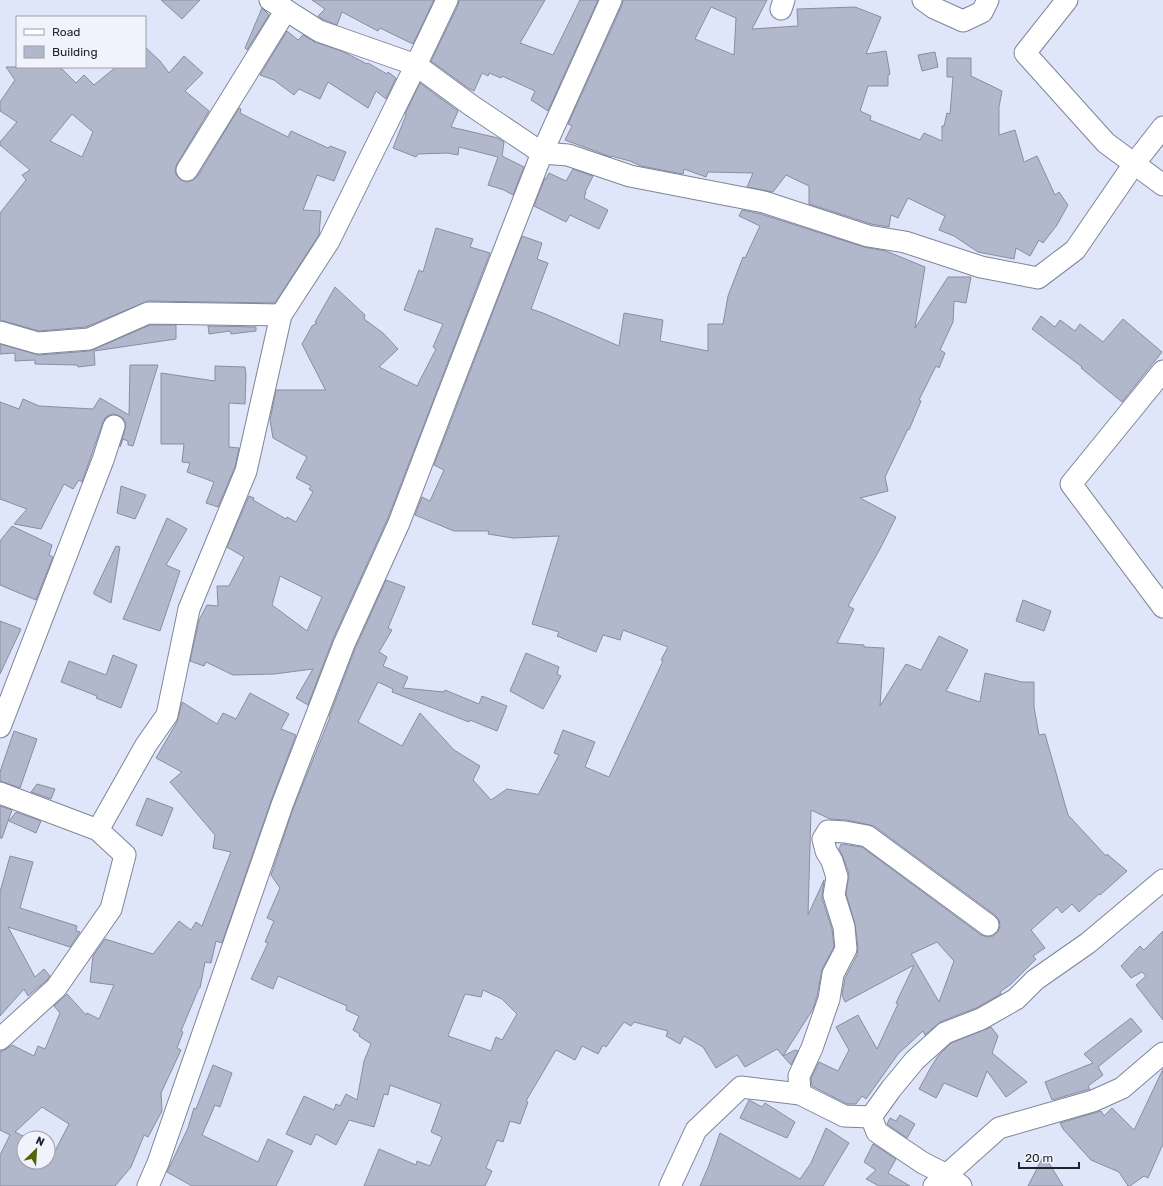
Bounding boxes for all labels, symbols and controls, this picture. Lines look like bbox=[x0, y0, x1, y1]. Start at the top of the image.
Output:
legend bbox=[16, 16, 146, 68]
text: Road bbox=[52, 25, 80, 39]
text: Building bbox=[52, 45, 98, 59]
north arrow bbox=[16, 1130, 56, 1170]
text: N bbox=[34, 1134, 46, 1149]
scale bar bbox=[1019, 1144, 1079, 1170]
text: 20 m bbox=[1025, 1151, 1053, 1165]

